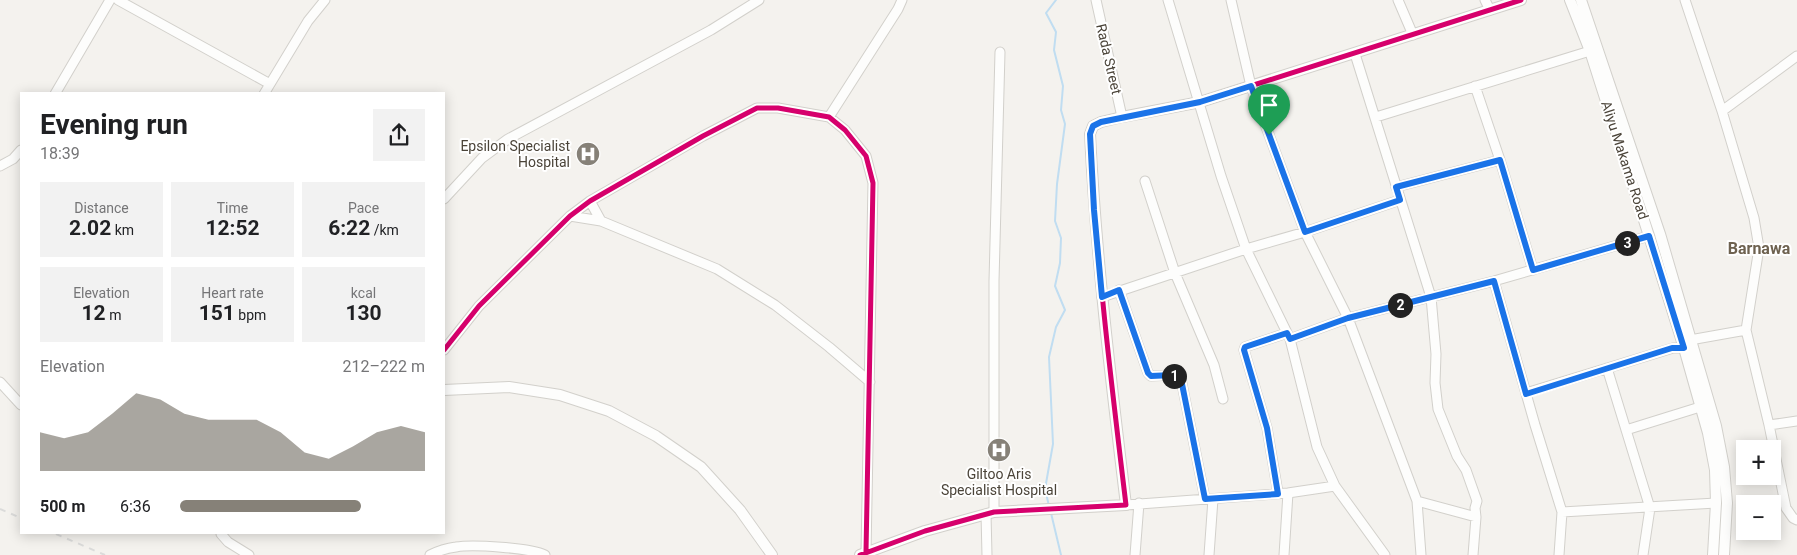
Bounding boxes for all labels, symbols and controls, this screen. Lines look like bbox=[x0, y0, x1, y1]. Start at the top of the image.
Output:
street label: Rada Street bbox=[1093, 22, 1125, 96]
pin bbox=[1248, 84, 1290, 135]
icon: arrive bbox=[1255, 91, 1283, 119]
street label: Aliyu Makama Road bbox=[1598, 99, 1652, 221]
text: Evening run bbox=[40, 108, 188, 141]
button: share bbox=[373, 109, 425, 161]
place label: Epsilon Specialist Hospital bbox=[460, 138, 570, 170]
hospital icon: Epsilon Specialist Hospital bbox=[575, 141, 601, 167]
text: 18:39 bbox=[40, 144, 80, 163]
text: Distance bbox=[74, 200, 129, 216]
text: Time bbox=[217, 200, 248, 216]
text: Pace bbox=[348, 200, 379, 216]
text: 2.02 bbox=[69, 216, 111, 240]
text: 12:52 bbox=[205, 216, 260, 240]
text: 6:22 bbox=[328, 216, 370, 240]
text: km bbox=[111, 222, 134, 238]
text: /km bbox=[370, 222, 399, 238]
pin: 3 bbox=[1614, 230, 1640, 256]
text: 3 bbox=[1623, 235, 1632, 251]
district label: Barnawa bbox=[1728, 239, 1791, 258]
text: Elevation bbox=[73, 285, 130, 301]
text: Heart rate bbox=[201, 285, 264, 301]
text: kcal bbox=[351, 285, 376, 301]
pin: 2 bbox=[1388, 292, 1412, 318]
text: 2 bbox=[1396, 297, 1405, 313]
text: 12 bbox=[82, 301, 106, 325]
text: 151 bbox=[199, 301, 235, 325]
text: 130 bbox=[345, 301, 382, 325]
text: m bbox=[106, 307, 121, 323]
text: bpm bbox=[235, 307, 266, 323]
text: Elevation bbox=[40, 357, 105, 376]
text: 212–222 m bbox=[343, 357, 425, 376]
pin: 1 bbox=[1162, 364, 1186, 388]
text: 1 bbox=[1170, 368, 1179, 384]
hospital icon: Giltoo Aris Specialist Hospital bbox=[986, 437, 1012, 463]
map controls bbox=[1736, 440, 1781, 540]
button: + bbox=[1736, 440, 1781, 485]
place label: Giltoo Aris Specialist Hospital bbox=[941, 466, 1057, 498]
button: − bbox=[1736, 495, 1781, 540]
text: 500 m bbox=[40, 497, 85, 516]
text: 6:36 bbox=[120, 497, 151, 516]

